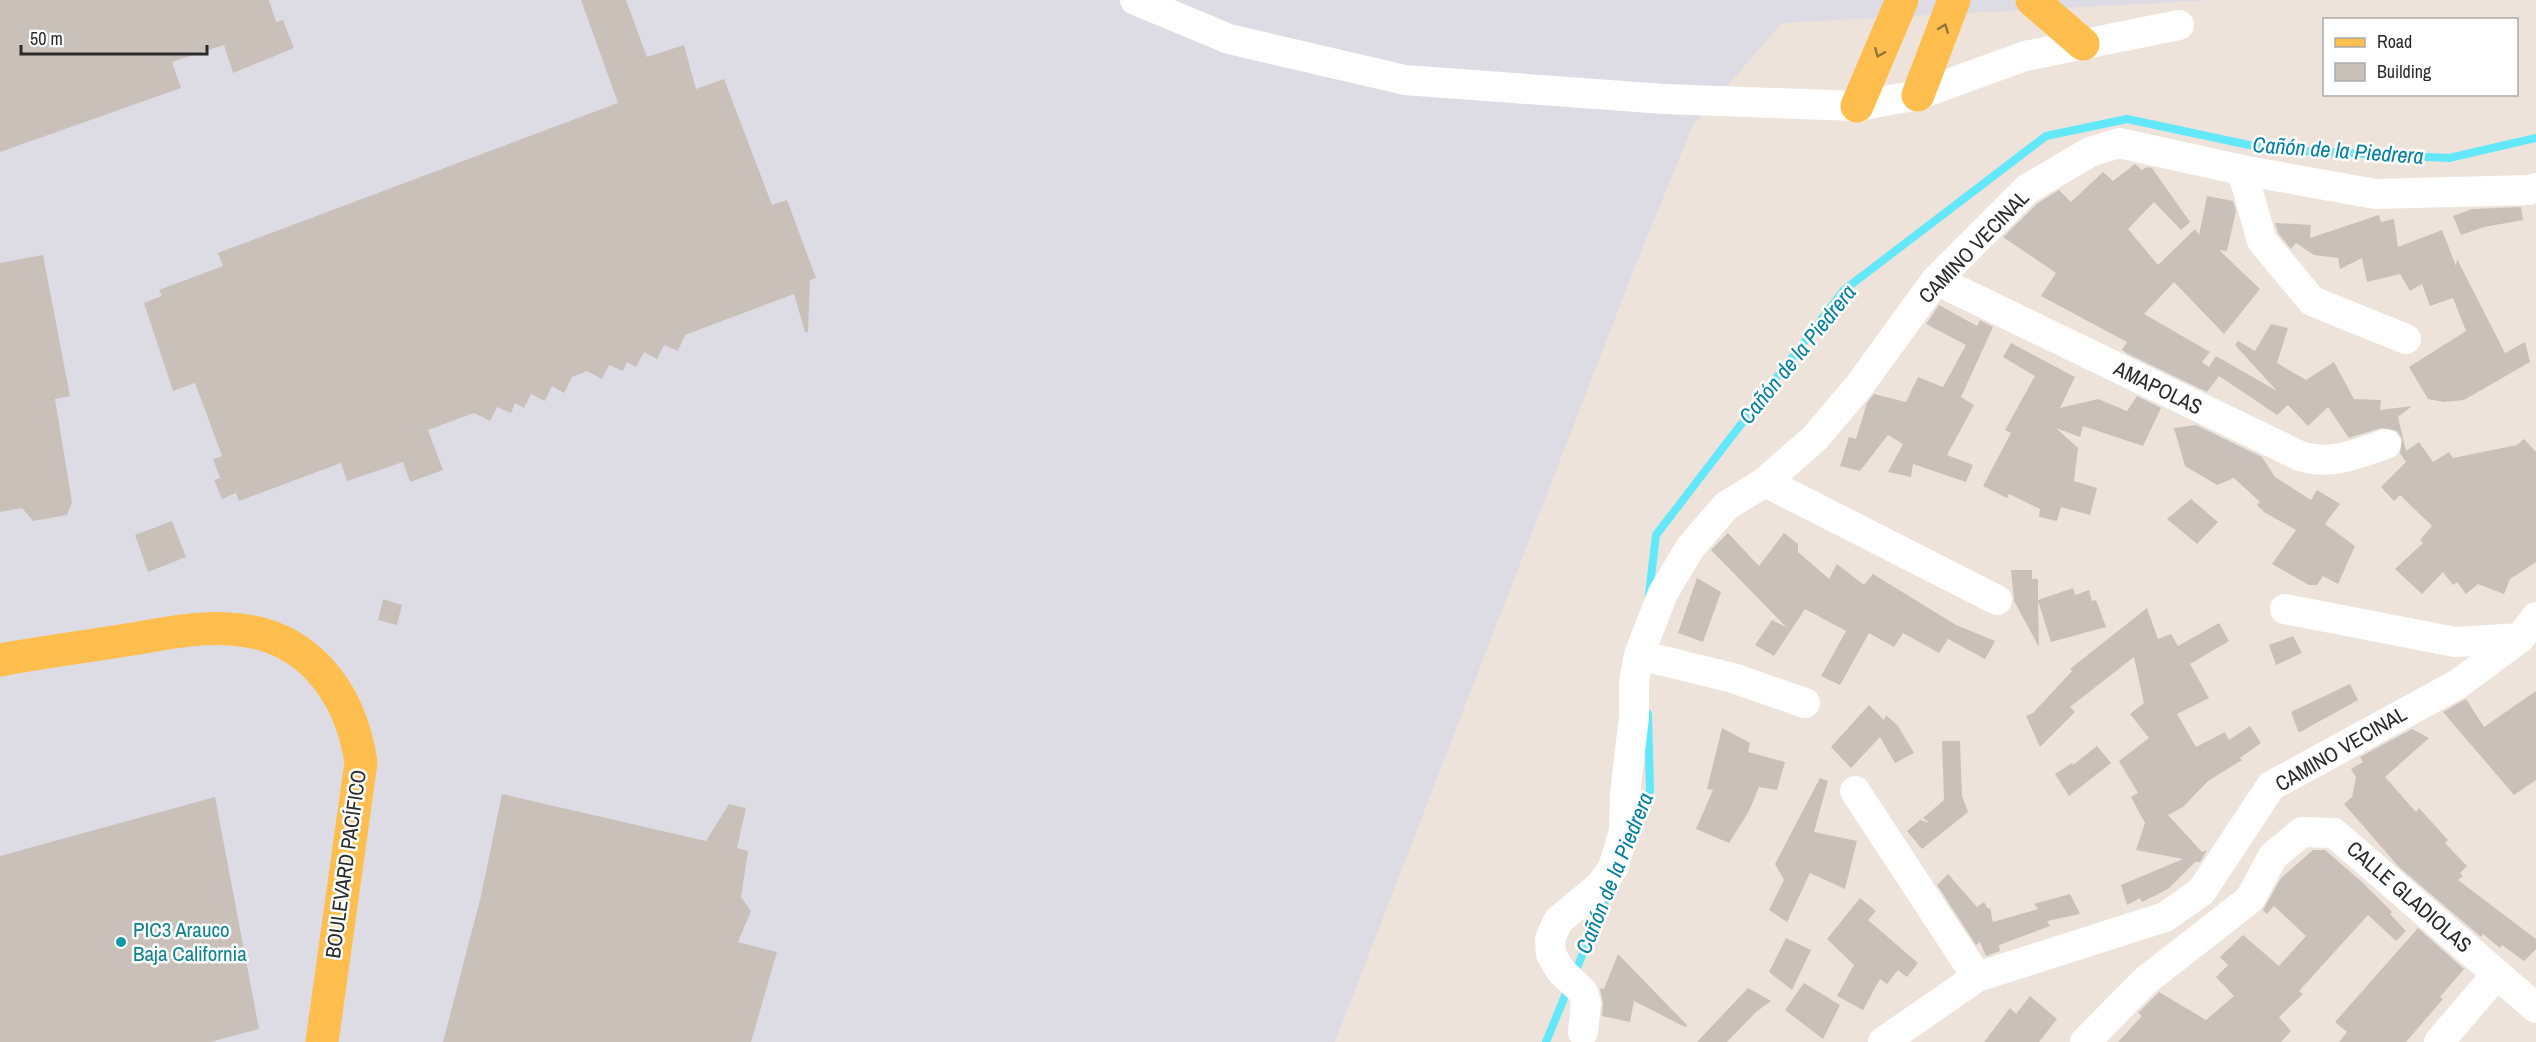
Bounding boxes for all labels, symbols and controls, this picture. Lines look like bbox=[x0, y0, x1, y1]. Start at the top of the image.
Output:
scale bar bbox=[21, 18, 207, 56]
legend bbox=[2323, 18, 2518, 96]
one-way arrow bbox=[1936, 23, 1949, 34]
text: 50 m bbox=[30, 26, 63, 51]
text: Road bbox=[2377, 29, 2412, 54]
one-way arrow bbox=[1874, 47, 1886, 58]
text: Building bbox=[2377, 59, 2432, 84]
water label: Cañón de la Piedrera bbox=[2251, 129, 2425, 171]
street label: CAMINO VECINAL bbox=[1912, 183, 2036, 310]
water label: Cañón de la Piedrera bbox=[1731, 278, 1863, 430]
street label: AMAPOLAS bbox=[2108, 353, 2207, 421]
street label: CAMINO VECINAL bbox=[2270, 699, 2412, 798]
street label: BOULEVARD PACÍFICO bbox=[318, 768, 373, 960]
water label: Cañón de la Piedrera bbox=[1568, 788, 1660, 958]
street label: CALLE GLADIOLAS bbox=[2341, 834, 2478, 959]
place label: PIC3 Arauco Baja California bbox=[133, 915, 247, 968]
marker: PIC3 Arauco Baja California bbox=[114, 935, 128, 949]

